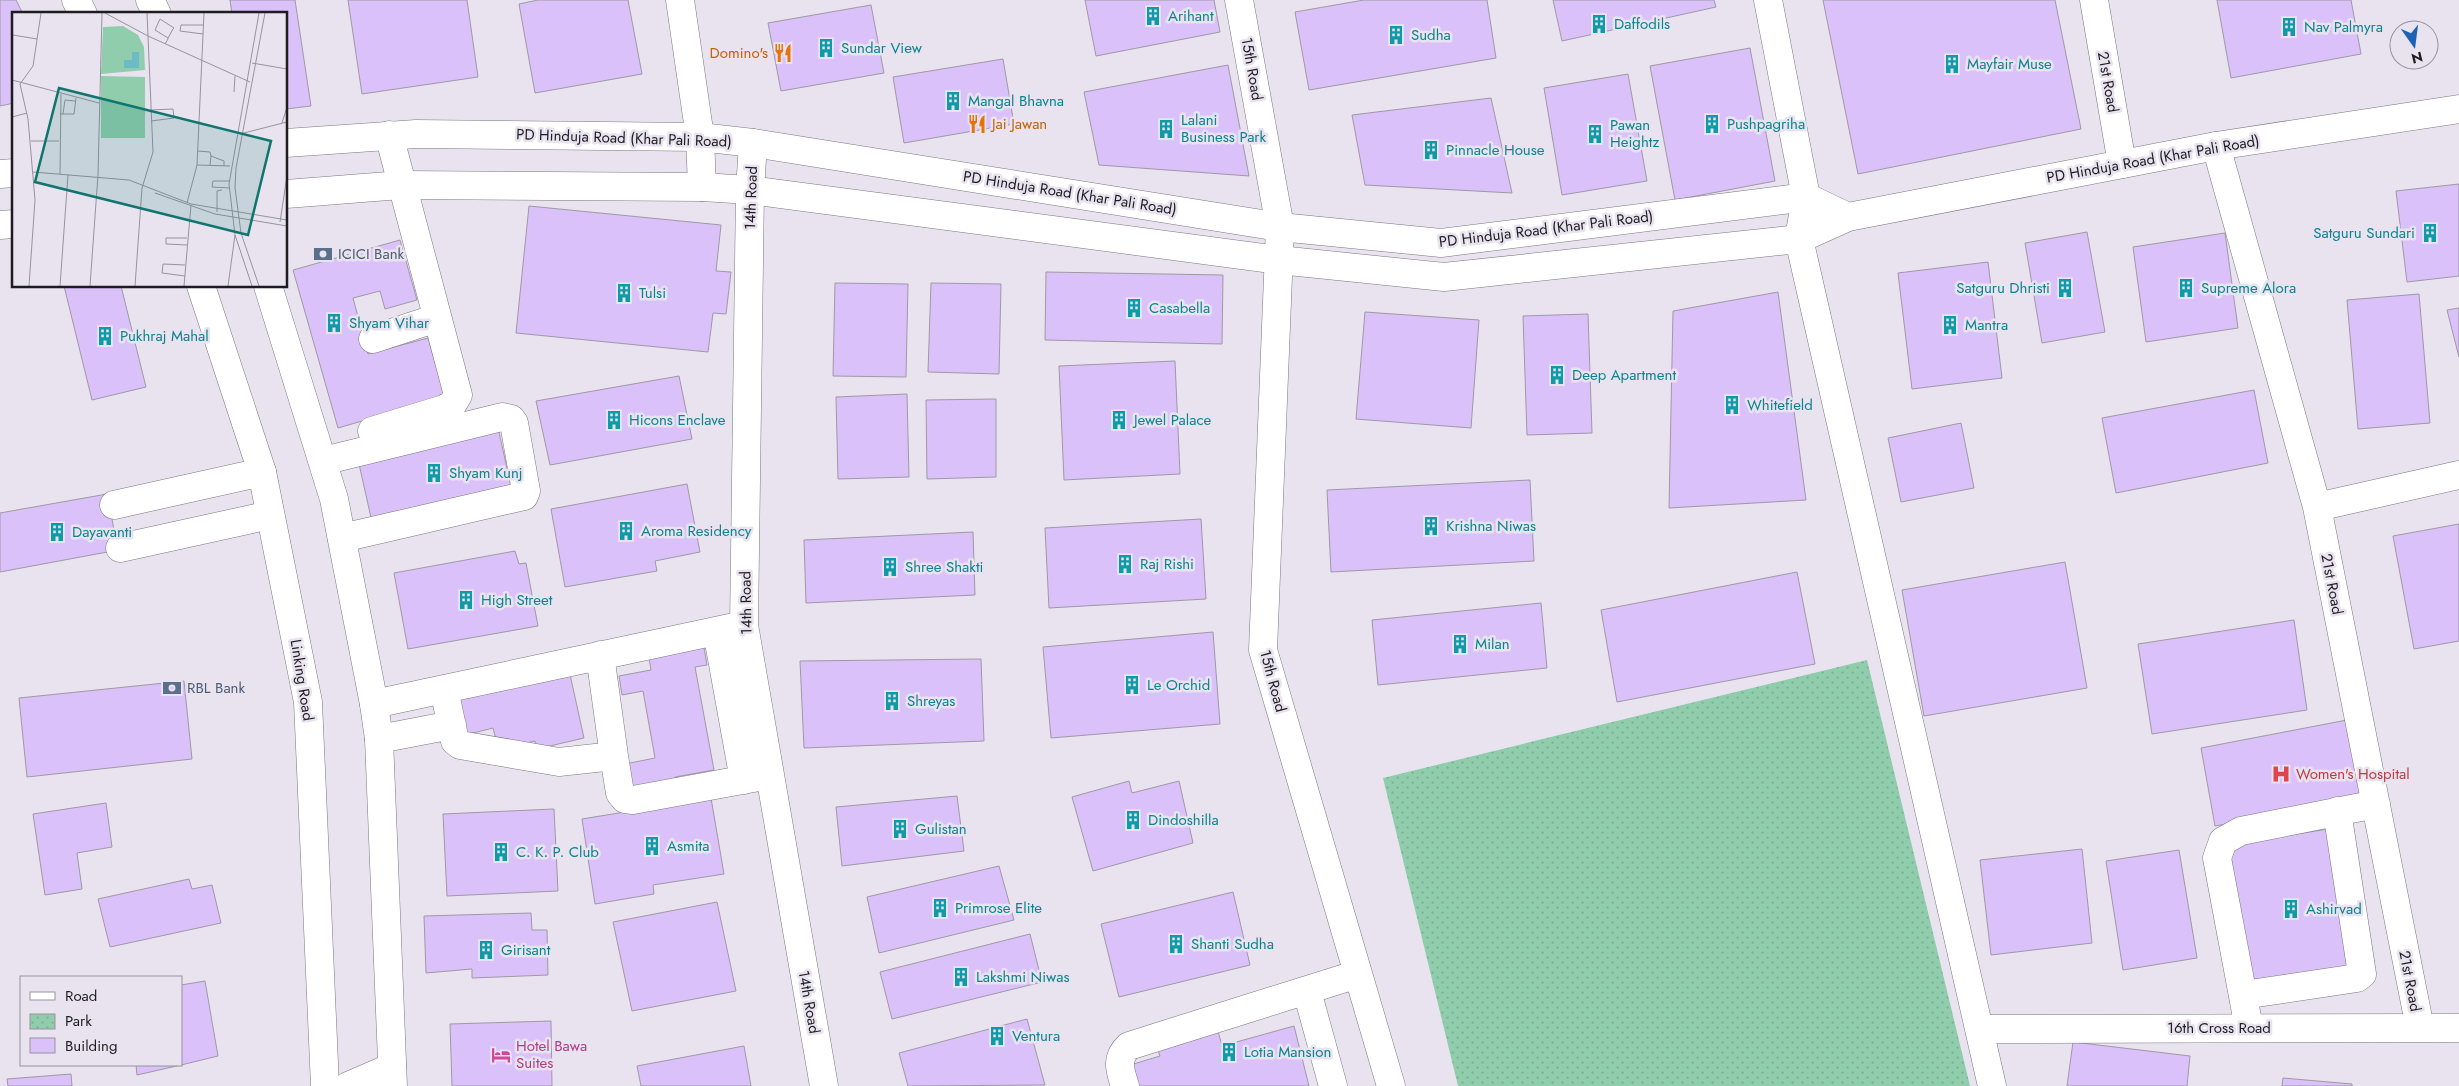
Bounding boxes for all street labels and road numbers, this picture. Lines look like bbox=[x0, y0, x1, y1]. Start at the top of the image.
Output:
street label: 15th Road bbox=[1236, 36, 1268, 102]
street label: 21st Road bbox=[2092, 50, 2124, 114]
street label: PD Hinduja Road (Khar Pali Road) bbox=[516, 123, 732, 153]
street label: PD Hinduja Road (Khar Pali Road) bbox=[2045, 129, 2261, 189]
street label: PD Hinduja Road (Khar Pali Road) bbox=[962, 165, 1178, 221]
street label: 14th Road bbox=[739, 166, 763, 230]
street label: PD Hinduja Road (Khar Pali Road) bbox=[1438, 205, 1654, 253]
street label: 21st Road bbox=[2315, 552, 2349, 616]
street label: 14th Road bbox=[734, 571, 758, 635]
street label: Linking Road bbox=[285, 638, 319, 722]
street label: 15th Road bbox=[1254, 647, 1292, 715]
street label: 21st Road bbox=[2393, 949, 2427, 1013]
street label: 14th Road bbox=[793, 969, 825, 1035]
street label: 16th Cross Road bbox=[2167, 1017, 2271, 1039]

